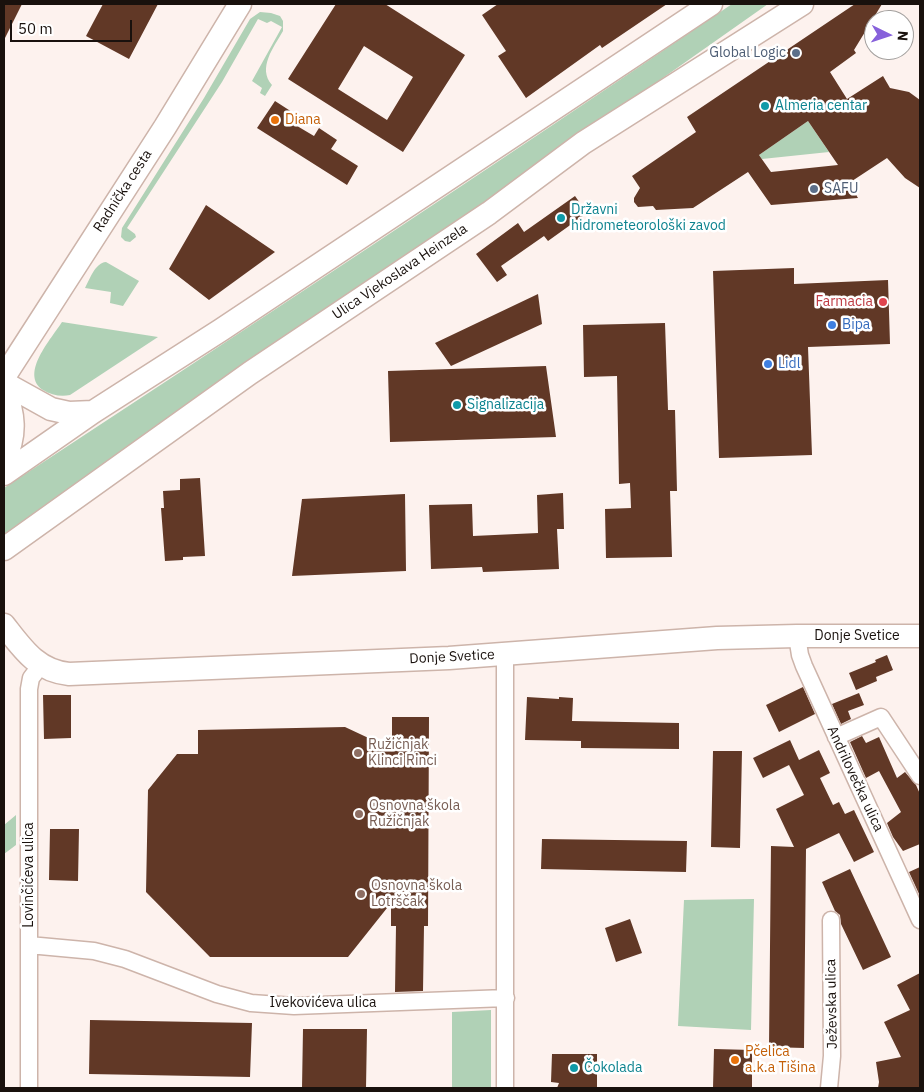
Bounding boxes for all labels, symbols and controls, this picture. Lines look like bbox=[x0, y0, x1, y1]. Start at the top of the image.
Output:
scale bar bbox=[12, 10, 135, 42]
north arrow bbox=[864, 10, 914, 60]
text: 50 m bbox=[18, 19, 53, 38]
text: N bbox=[894, 30, 912, 42]
place label: Global Logic bbox=[709, 45, 786, 61]
marker: Global Logic bbox=[790, 47, 802, 59]
place label: Almeria centar bbox=[775, 98, 867, 114]
marker: Almeria centar bbox=[759, 100, 771, 112]
place label: Diana bbox=[285, 112, 321, 128]
marker: Diana bbox=[269, 114, 281, 126]
street label: Radnička cesta bbox=[90, 147, 156, 235]
place label: SAFU bbox=[824, 181, 858, 197]
marker: SAFU bbox=[808, 183, 820, 195]
place label: Državni hidrometeorološki zavod bbox=[571, 202, 726, 234]
marker: Državni hidrometeorološki zavod bbox=[555, 212, 567, 224]
street label: Ulica Vjekoslava Heinzela bbox=[329, 221, 471, 323]
place label: Farmacia bbox=[815, 294, 873, 310]
marker: Farmacia bbox=[877, 296, 889, 308]
place label: Bipa bbox=[842, 317, 870, 333]
marker: Bipa bbox=[826, 319, 838, 331]
place label: Lidl bbox=[778, 356, 800, 372]
marker: Lidl bbox=[762, 358, 774, 370]
place label: Signalizacija bbox=[467, 397, 544, 413]
marker: Signalizacija bbox=[451, 399, 463, 411]
street label: Donje Svetice bbox=[814, 628, 900, 644]
street label: Donje Svetice bbox=[409, 646, 495, 668]
street label: Andrilovečka ulica bbox=[823, 724, 887, 834]
place label: Ružičnjak Klinci Rinci bbox=[368, 737, 437, 770]
marker: Ružičnjak Klinci Rinci bbox=[352, 747, 364, 759]
place label: Osnovna škola Ružičnjak bbox=[369, 798, 460, 830]
marker: Osnovna škola Ružičnjak bbox=[353, 808, 365, 820]
street label: Lovinčićeva ulica bbox=[21, 822, 37, 928]
place label: Osnovna škola Lotrščak bbox=[371, 878, 462, 910]
marker: Osnovna škola Lotrščak bbox=[355, 888, 367, 900]
street label: Ježevska ulica bbox=[823, 959, 841, 1049]
street label: Ivekovićeva ulica bbox=[269, 995, 377, 1011]
place label: Pčelica a.k.a Tišina bbox=[745, 1044, 816, 1076]
marker: Pčelica a.k.a Tišina bbox=[729, 1054, 741, 1066]
place label: Čokolada bbox=[584, 1060, 642, 1076]
marker: Čokolada bbox=[568, 1062, 580, 1074]

